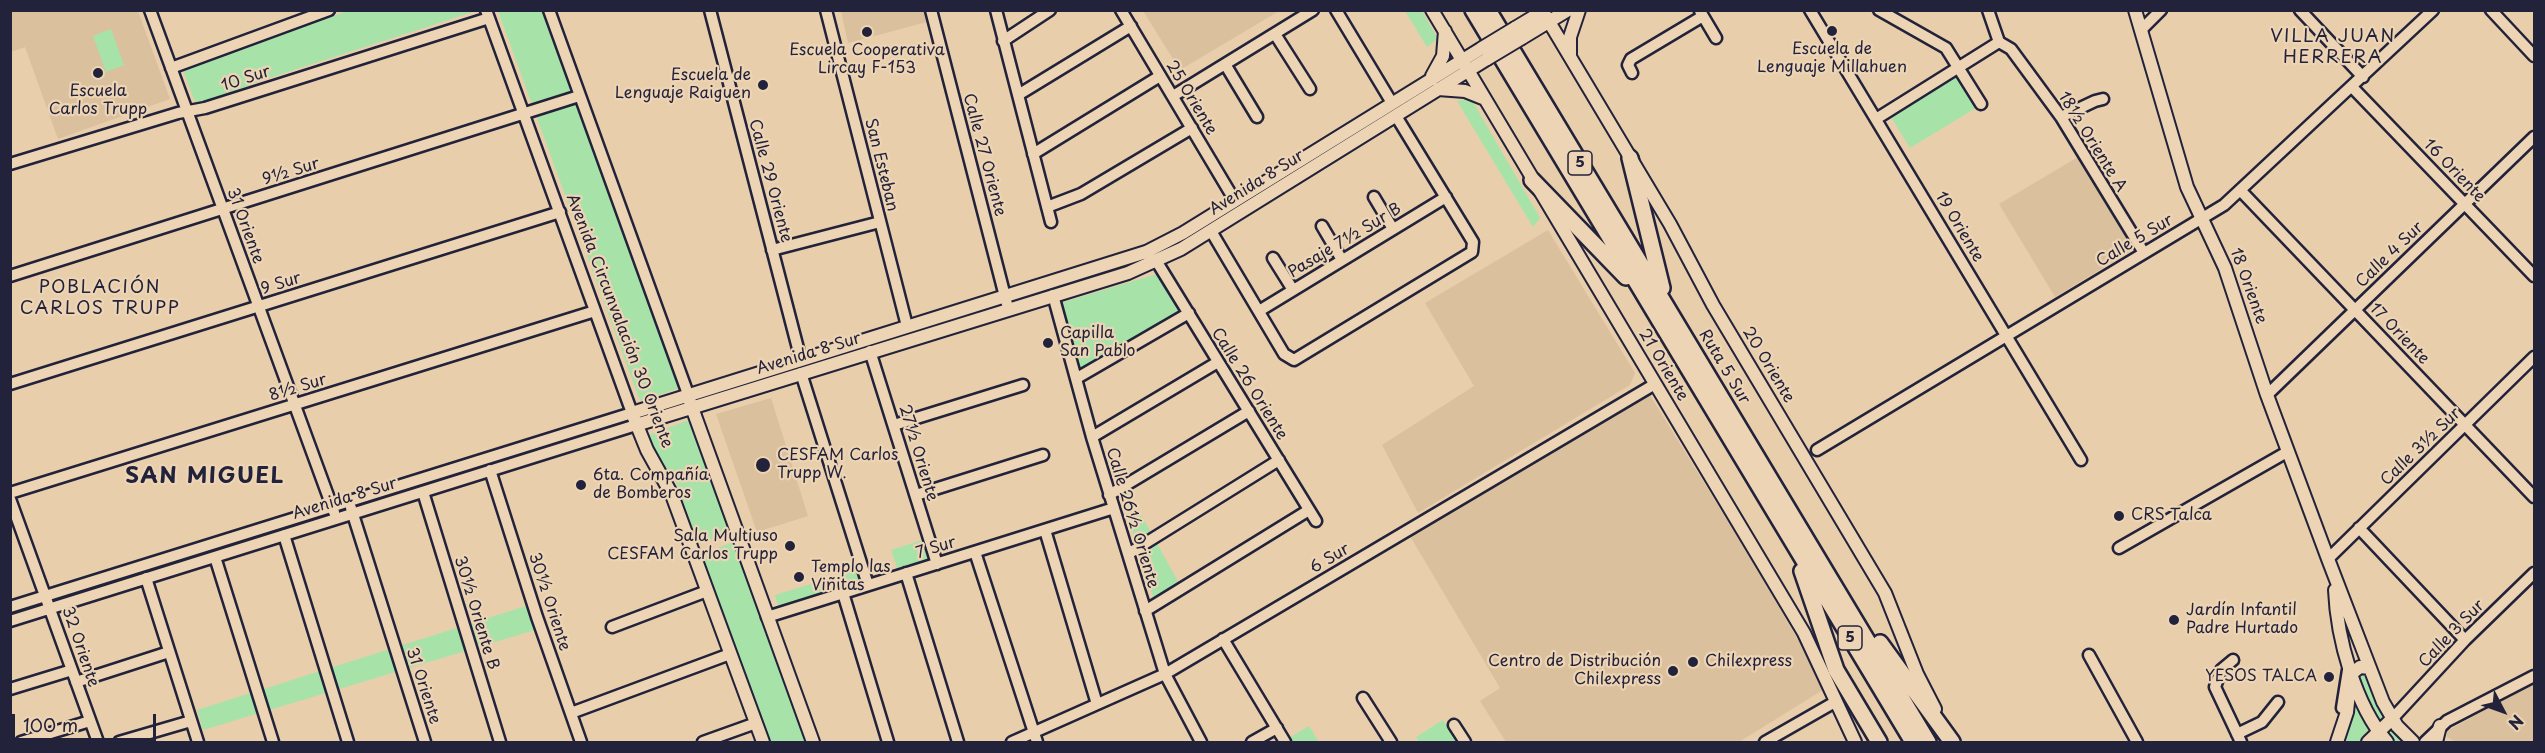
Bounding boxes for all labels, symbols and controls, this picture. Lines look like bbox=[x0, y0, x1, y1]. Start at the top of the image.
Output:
marker: Escuela de Lenguaje Millahuen bbox=[1825, 24, 1839, 38]
marker: Escuela Cooperativa Lircay F-153 bbox=[860, 25, 874, 39]
district label: VILLA JUAN HERRERA bbox=[2271, 26, 2395, 68]
place label: Escuela de Lenguaje Millahuen bbox=[1757, 40, 1907, 78]
place label: Escuela Cooperativa Lircay F-153 bbox=[789, 41, 945, 79]
street label: 25 Oriente bbox=[1161, 57, 1221, 139]
street label: 10 Sur bbox=[219, 62, 273, 96]
marker: Escuela Carlos Trupp bbox=[91, 66, 105, 80]
place label: Escuela de Lenguaje Raiguen bbox=[615, 66, 751, 104]
marker: Escuela de Lenguaje Raiguen bbox=[756, 78, 770, 92]
place label: Escuela Carlos Trupp bbox=[49, 82, 147, 120]
street label: 18½ Oriente A bbox=[2054, 88, 2130, 196]
street label: Calle 27 Oriente bbox=[958, 91, 1010, 219]
street label: Calle 29 Oriente bbox=[744, 117, 796, 245]
street label: San Esteban bbox=[860, 117, 902, 213]
street label: 16 Oriente bbox=[2419, 135, 2489, 207]
street label: Avenida 8 Sur bbox=[1206, 146, 1308, 220]
road number: 5 bbox=[1568, 151, 1592, 175]
street label: 9½ Sur bbox=[260, 154, 322, 190]
street label: 31 Oriente bbox=[222, 186, 268, 266]
street label: 19 Oriente bbox=[1930, 188, 1988, 266]
street label: Avenida Circunvalación 30 Oriente bbox=[562, 191, 676, 451]
street label: Pasaje 7½ Sur B bbox=[1285, 200, 1405, 282]
street label: Calle 5 Sur bbox=[2093, 211, 2177, 271]
street label: Calle 4 Sur bbox=[2352, 218, 2428, 292]
street label: 18 Oriente bbox=[2225, 245, 2271, 327]
street label: 9 Sur bbox=[259, 269, 303, 299]
district label: POBLACIÓN CARLOS TRUPP bbox=[21, 277, 179, 320]
street label: 17 Oriente bbox=[2365, 299, 2433, 369]
place label: Capilla San Pablo bbox=[1060, 324, 1135, 362]
street label: Calle 26 Oriente bbox=[1207, 324, 1291, 444]
street label: 20 Oriente bbox=[1738, 324, 1798, 406]
street label: 21 Oriente bbox=[1634, 325, 1692, 405]
street label: Ruta 5 Sur bbox=[1694, 326, 1754, 408]
street label: Avenida 8 Sur bbox=[755, 329, 863, 379]
marker: Capilla San Pablo bbox=[1041, 336, 1055, 350]
street label: 8½ Sur bbox=[267, 370, 329, 406]
street label: 27½ Oriente bbox=[894, 402, 942, 504]
street label: Calle 3½ Sur bbox=[2377, 404, 2465, 490]
street label: Calle 26½ Oriente bbox=[1101, 445, 1163, 591]
place label: CESFAM Carlos Trupp W. bbox=[777, 446, 898, 484]
marker: CESFAM Carlos Trupp W. bbox=[754, 456, 772, 474]
district label: SAN MIGUEL bbox=[126, 464, 284, 490]
place label: 6ta. Compañía de Bomberos bbox=[593, 466, 709, 504]
street label: Avenida 8 Sur bbox=[291, 474, 399, 524]
marker: 6ta. Compañía de Bomberos bbox=[574, 478, 588, 492]
place label: CRS Talca bbox=[2131, 506, 2212, 526]
marker: CRS Talca bbox=[2112, 509, 2126, 523]
place label: Sala Multiuso CESFAM Carlos Trupp bbox=[607, 527, 778, 565]
street label: 7 Sur bbox=[914, 533, 958, 563]
marker: Sala Multiuso CESFAM Carlos Trupp bbox=[783, 539, 797, 553]
street label: 6 Sur bbox=[1307, 540, 1353, 578]
street label: 30½ Oriente bbox=[524, 550, 574, 654]
street label: 30½ Oriente B bbox=[450, 554, 502, 672]
place label: Templo las Viñitas bbox=[811, 558, 891, 596]
marker: Templo las Viñitas bbox=[792, 570, 806, 584]
street label: Calle 3 Sur bbox=[2415, 596, 2489, 672]
place label: Jardín Infantil Padre Hurtado bbox=[2186, 601, 2298, 639]
street label: 32 Oriente bbox=[57, 604, 103, 690]
marker: Jardín Infantil Padre Hurtado bbox=[2167, 613, 2181, 627]
road number: 5 bbox=[1838, 626, 1862, 650]
street label: 31 Oriente bbox=[402, 645, 444, 727]
place label: Centro de Distribución Chilexpress bbox=[1488, 652, 1661, 690]
place label: Chilexpress bbox=[1705, 652, 1792, 672]
marker: Chilexpress bbox=[1686, 655, 1700, 669]
marker: Centro de Distribución Chilexpress bbox=[1666, 664, 1680, 678]
place label: YESOS TALCA bbox=[2205, 667, 2317, 687]
marker: YESOS TALCA bbox=[2322, 670, 2336, 684]
north arrow bbox=[2473, 681, 2533, 741]
scale bar bbox=[15, 702, 159, 740]
text: N bbox=[2503, 710, 2530, 735]
text: 100 m bbox=[23, 711, 78, 738]

